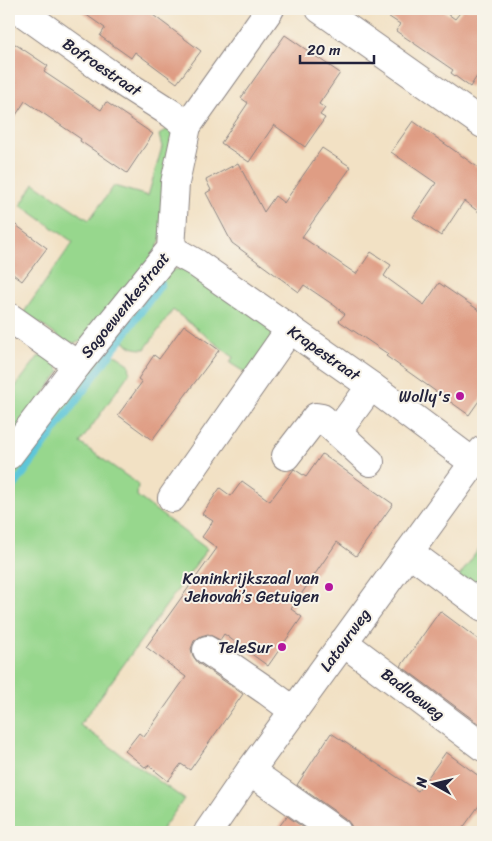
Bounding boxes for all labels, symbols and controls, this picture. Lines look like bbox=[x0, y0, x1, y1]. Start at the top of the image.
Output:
street label: Bofroestraat bbox=[56, 30, 148, 105]
scale bar bbox=[300, 32, 373, 64]
text: 20 m bbox=[307, 37, 341, 63]
street label: Sagoewenkestraat bbox=[73, 245, 177, 365]
street label: Krapestraat bbox=[281, 317, 367, 389]
place label: Wolly's bbox=[399, 382, 451, 411]
marker: Wolly's bbox=[454, 390, 466, 402]
place label: Koninkrijkszaal van Jehovah’s Getuigen bbox=[182, 564, 319, 611]
marker: Koninkrijkszaal van Jehovah’s Getuigen bbox=[323, 581, 335, 593]
street label: Latourweg bbox=[312, 602, 378, 678]
place label: TeleSur bbox=[218, 633, 273, 662]
marker: TeleSur bbox=[276, 641, 288, 653]
street label: Badloeweg bbox=[375, 660, 451, 728]
north arrow bbox=[410, 758, 460, 808]
text: N bbox=[408, 775, 435, 790]

